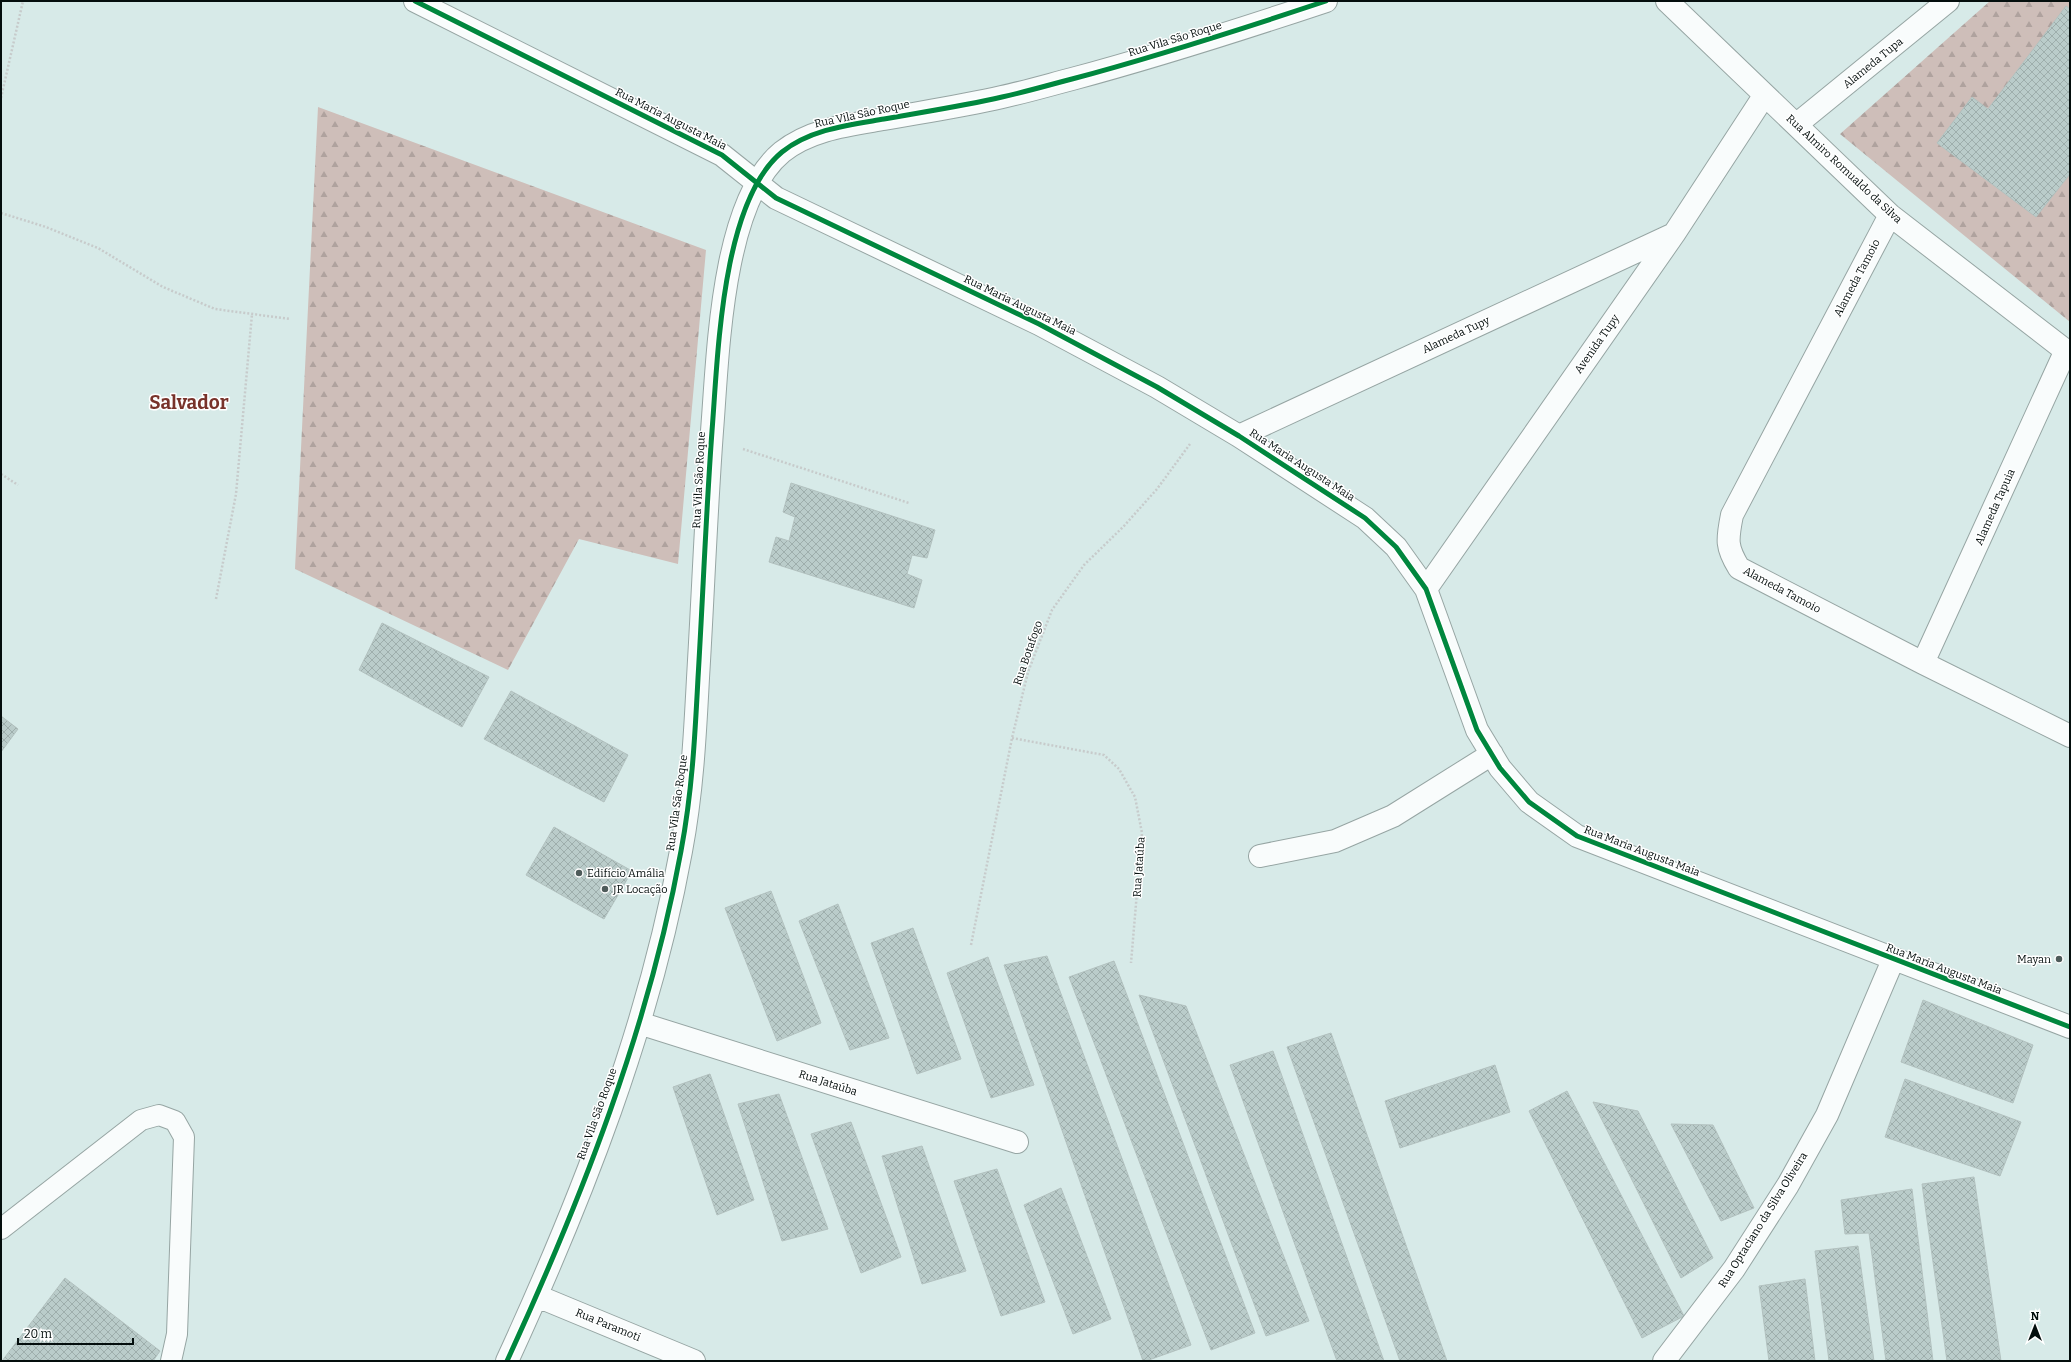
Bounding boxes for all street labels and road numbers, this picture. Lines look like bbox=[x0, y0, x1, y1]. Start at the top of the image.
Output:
street label: Rua Vila São Roque bbox=[1127, 19, 1223, 59]
street label: Alameda Tupa bbox=[1840, 35, 1906, 91]
street label: Rua Maria Augusta Maia bbox=[613, 85, 729, 153]
street label: Rua Vila São Roque bbox=[813, 98, 911, 130]
street label: Rua Almiro Romualdo da Silva bbox=[1783, 112, 1905, 226]
street label: Alameda Tamoio bbox=[1831, 237, 1883, 319]
street label: Rua Maria Augusta Maia bbox=[962, 272, 1078, 338]
street label: Avenida Tupy bbox=[1572, 312, 1622, 376]
street label: Alameda Tupy bbox=[1420, 314, 1492, 356]
street label: Rua Maria Augusta Maia bbox=[1247, 426, 1357, 504]
street label: Rua Vila São Roque bbox=[690, 431, 708, 529]
street label: Alameda Tapuia bbox=[1972, 467, 2018, 547]
street label: Alameda Tamoio bbox=[1741, 564, 1823, 616]
street label: Rua Botafogo bbox=[1011, 619, 1045, 687]
street label: Rua Vila São Roque bbox=[664, 754, 690, 852]
street label: Rua Maria Augusta Maia bbox=[1582, 823, 1702, 879]
street label: Rua Jataúba bbox=[1130, 836, 1148, 898]
street label: Rua Maria Augusta Maia bbox=[1884, 941, 2004, 997]
street label: Rua Vila São Roque bbox=[574, 1066, 620, 1162]
street label: Rua Jataúba bbox=[797, 1067, 859, 1099]
street label: Rua Optaciano da Silva Oliveira bbox=[1716, 1150, 1810, 1290]
street label: Rua Paramoti bbox=[574, 1306, 643, 1344]

